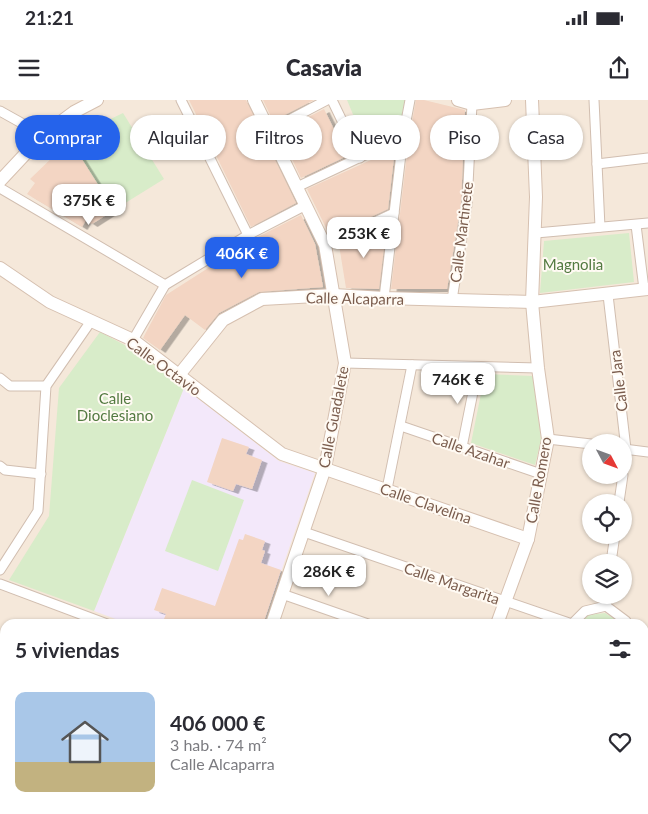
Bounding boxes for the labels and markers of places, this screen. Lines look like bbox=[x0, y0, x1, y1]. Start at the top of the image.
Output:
pin: 375K € bbox=[48, 184, 130, 226]
pin: 253K € bbox=[323, 216, 405, 259]
pin: 406K € bbox=[201, 236, 283, 279]
pin: 746K € bbox=[417, 362, 499, 405]
pin: 286K € bbox=[288, 554, 370, 597]

